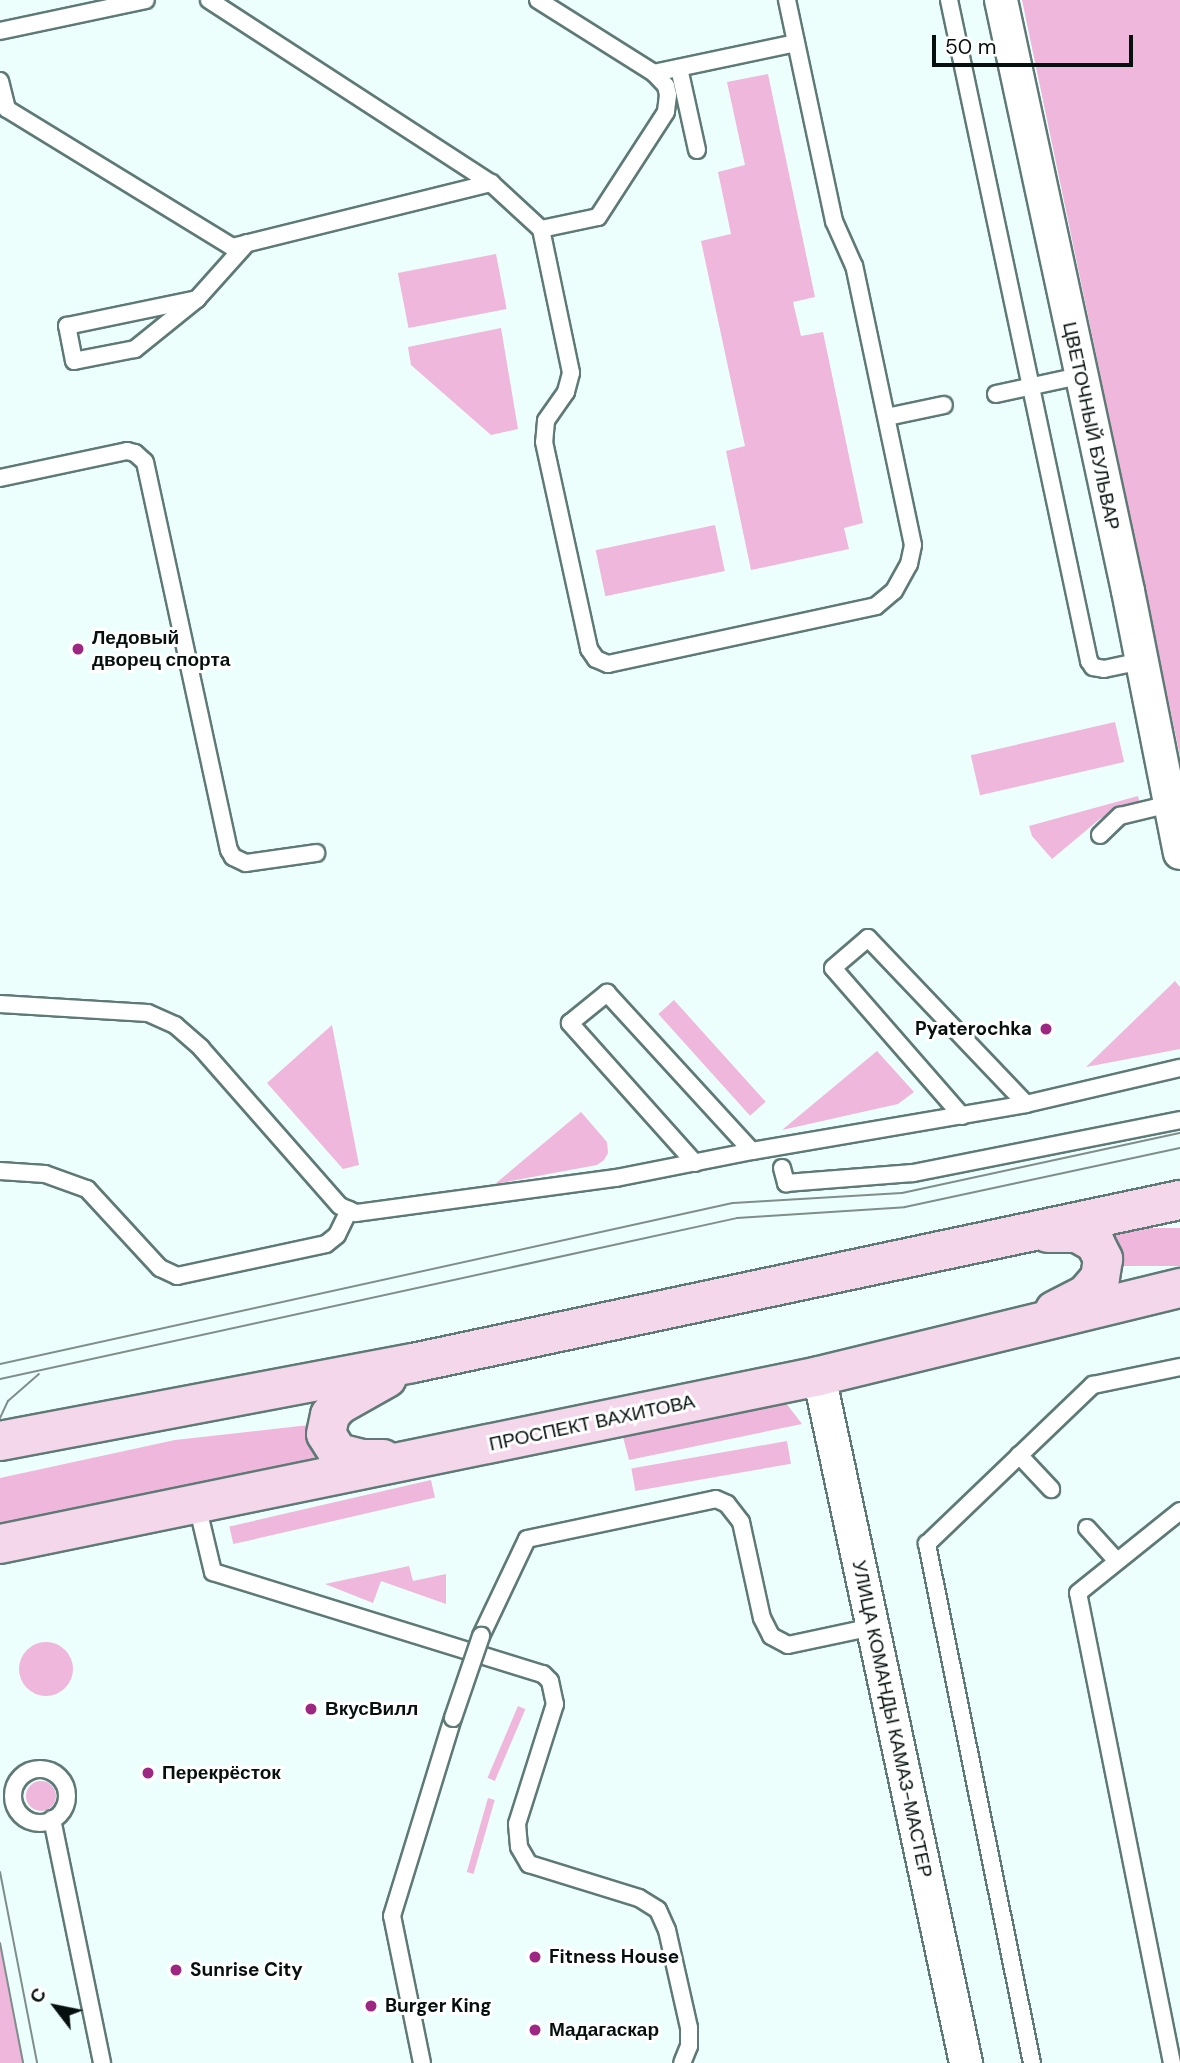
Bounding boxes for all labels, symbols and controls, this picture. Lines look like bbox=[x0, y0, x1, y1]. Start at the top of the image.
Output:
scale bar bbox=[935, 21, 1136, 65]
text: 50 m bbox=[945, 33, 996, 61]
street label: ЦВЕТОЧНЫЙ БУЛЬВАР bbox=[1058, 320, 1124, 532]
place label: Ледовый дворец спорта bbox=[92, 627, 230, 671]
marker: Ледовый дворец спорта bbox=[70, 641, 86, 657]
place label: Pyaterochka bbox=[915, 1018, 1032, 1040]
marker: Pyaterochka bbox=[1038, 1021, 1054, 1037]
street label: ПРОСПЕКТ ВАХИТОВА bbox=[487, 1390, 697, 1456]
street label: УЛИЦА КОМАНДЫ КАМАЗ-МАСТЕР bbox=[847, 1558, 937, 1880]
place label: ВкусВилл bbox=[325, 1698, 418, 1720]
marker: ВкусВилл bbox=[303, 1701, 319, 1717]
place label: Перекрёсток bbox=[162, 1762, 281, 1784]
marker: Перекрёсток bbox=[140, 1765, 156, 1781]
place label: Fitness House bbox=[549, 1946, 679, 1968]
marker: Fitness House bbox=[527, 1949, 543, 1965]
place label: Sunrise City bbox=[190, 1959, 303, 1981]
marker: Sunrise City bbox=[168, 1962, 184, 1978]
north arrow bbox=[21, 1972, 91, 2042]
text: С bbox=[24, 1983, 52, 2008]
place label: Burger King bbox=[385, 1995, 492, 2017]
marker: Burger King bbox=[363, 1998, 379, 2014]
place label: Мадагаскар bbox=[549, 2019, 659, 2041]
marker: Мадагаскар bbox=[527, 2022, 543, 2038]

